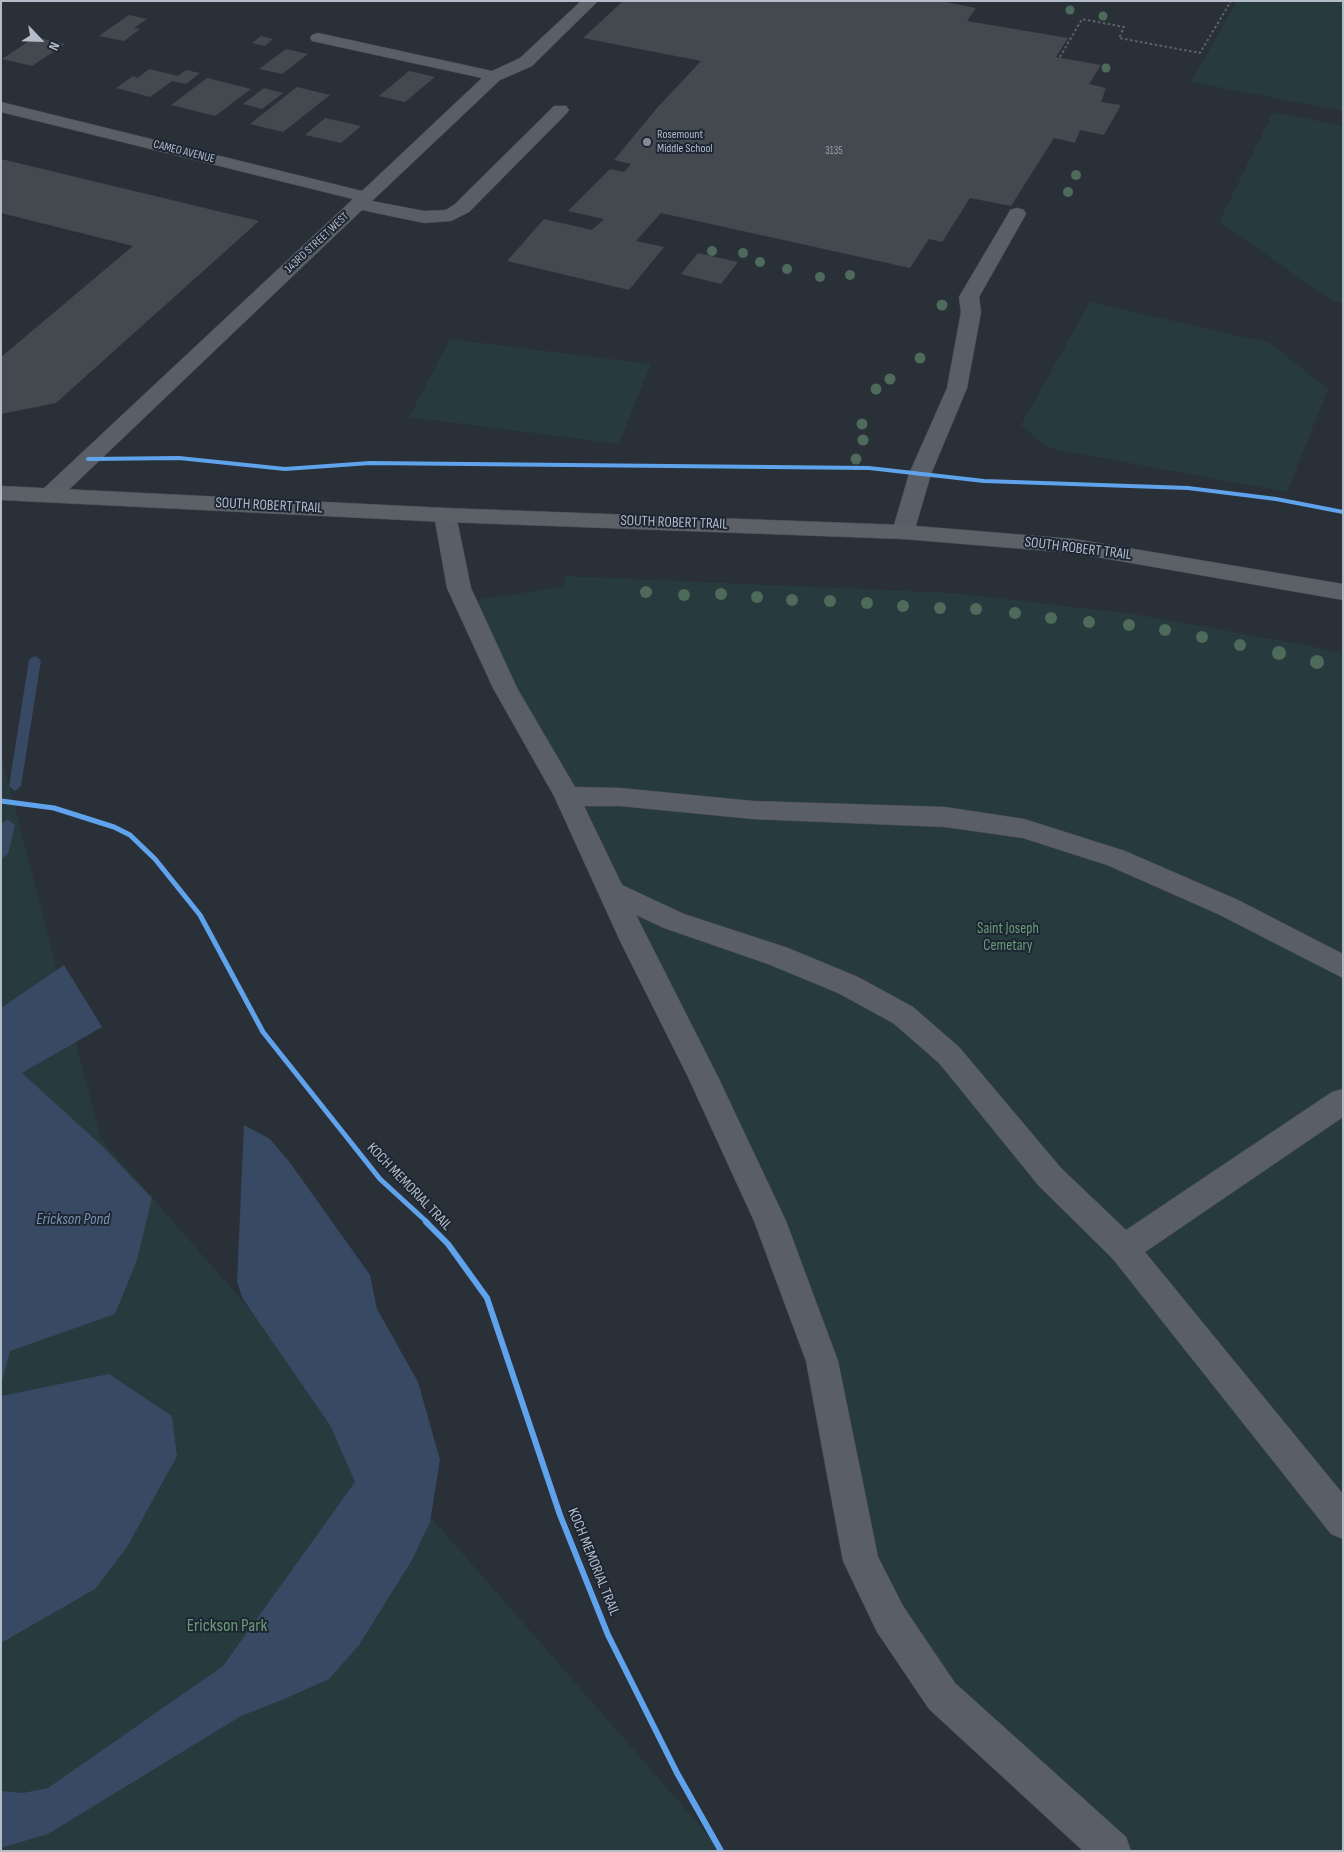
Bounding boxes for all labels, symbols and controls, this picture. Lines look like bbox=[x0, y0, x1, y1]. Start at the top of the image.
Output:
north arrow bbox=[15, 15, 65, 65]
text: N bbox=[45, 39, 63, 53]
place label: Rosemount Middle School bbox=[657, 128, 713, 156]
marker: Rosemount Middle School bbox=[641, 136, 653, 148]
street label: CAMEO AVENUE bbox=[152, 137, 216, 167]
house number: 3135 bbox=[825, 144, 843, 158]
street label: 143RD STREET WEST bbox=[282, 210, 352, 276]
street label: SOUTH ROBERT TRAIL bbox=[215, 494, 323, 518]
street label: SOUTH ROBERT TRAIL bbox=[620, 512, 728, 534]
street label: SOUTH ROBERT TRAIL bbox=[1024, 534, 1132, 564]
park label: Saint Joseph Cemetary bbox=[977, 920, 1039, 955]
street label: KOCH MEMORIAL TRAIL bbox=[363, 1139, 455, 1235]
water label: Erickson Pond bbox=[36, 1210, 110, 1230]
street label: KOCH MEMORIAL TRAIL bbox=[563, 1505, 623, 1619]
park label: Erickson Park bbox=[187, 1615, 267, 1637]

